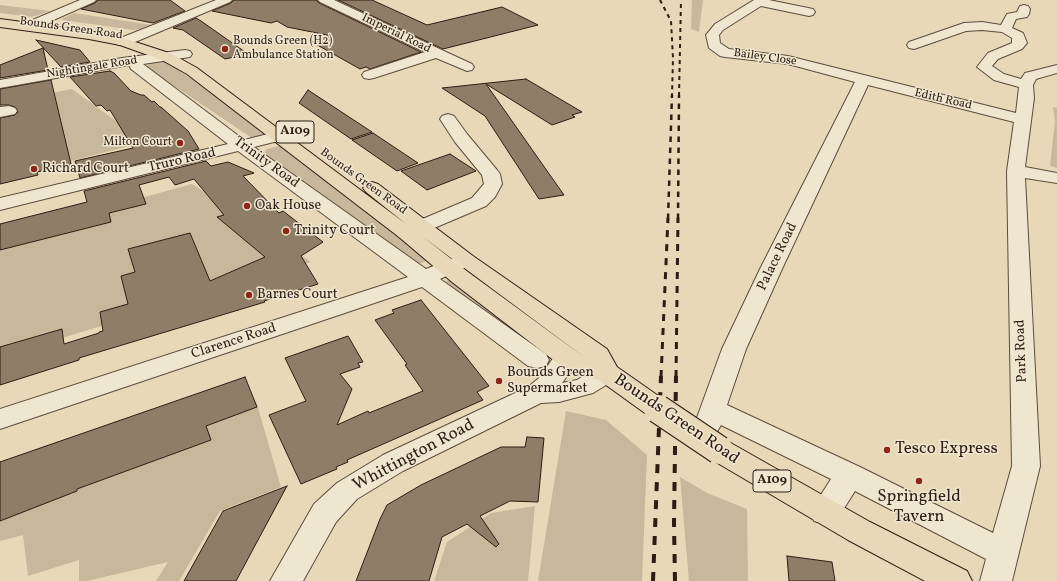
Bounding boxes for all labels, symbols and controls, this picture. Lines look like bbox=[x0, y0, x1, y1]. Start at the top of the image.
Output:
street label: Imperial Road bbox=[359, 11, 433, 57]
street label: Bounds Green Road bbox=[19, 15, 123, 43]
place label: Bounds Green (H2) Ambulance Station bbox=[233, 35, 334, 63]
marker: Bounds Green (H2) Ambulance Station bbox=[220, 44, 230, 54]
street label: Bailey Close bbox=[732, 46, 798, 70]
street label: Nightingale Road bbox=[46, 54, 138, 82]
street label: Edith Road bbox=[913, 86, 973, 114]
road number: A109 bbox=[276, 121, 314, 143]
street label: Trinity Road bbox=[230, 134, 302, 192]
place label: Milton Court bbox=[103, 136, 172, 150]
marker: Milton Court bbox=[175, 138, 185, 148]
street label: Truro Road bbox=[146, 145, 218, 177]
street label: Bounds Green Road bbox=[317, 146, 409, 218]
place label: Richard Court bbox=[42, 161, 129, 177]
marker: Richard Court bbox=[29, 164, 39, 174]
place label: Oak House bbox=[255, 198, 321, 214]
marker: Oak House bbox=[242, 201, 252, 211]
street label: Palace Road bbox=[754, 220, 802, 294]
place label: Trinity Court bbox=[294, 223, 375, 239]
marker: Trinity Court bbox=[281, 226, 291, 236]
place label: Barnes Court bbox=[257, 287, 338, 303]
marker: Barnes Court bbox=[244, 290, 254, 300]
street label: Park Road bbox=[1013, 319, 1031, 383]
street label: Clarence Road bbox=[189, 320, 279, 364]
place label: Bounds Green Supermarket bbox=[507, 365, 594, 398]
street label: Bounds Green Road bbox=[609, 370, 743, 470]
marker: Bounds Green Supermarket bbox=[494, 376, 504, 386]
street label: Whittington Road bbox=[350, 415, 478, 497]
place label: Tesco Express bbox=[895, 440, 998, 460]
marker: Tesco Express bbox=[882, 445, 892, 455]
road number: A109 bbox=[753, 470, 791, 492]
marker: Springfield Tavern bbox=[914, 476, 924, 486]
place label: Springfield Tavern bbox=[877, 488, 961, 528]

